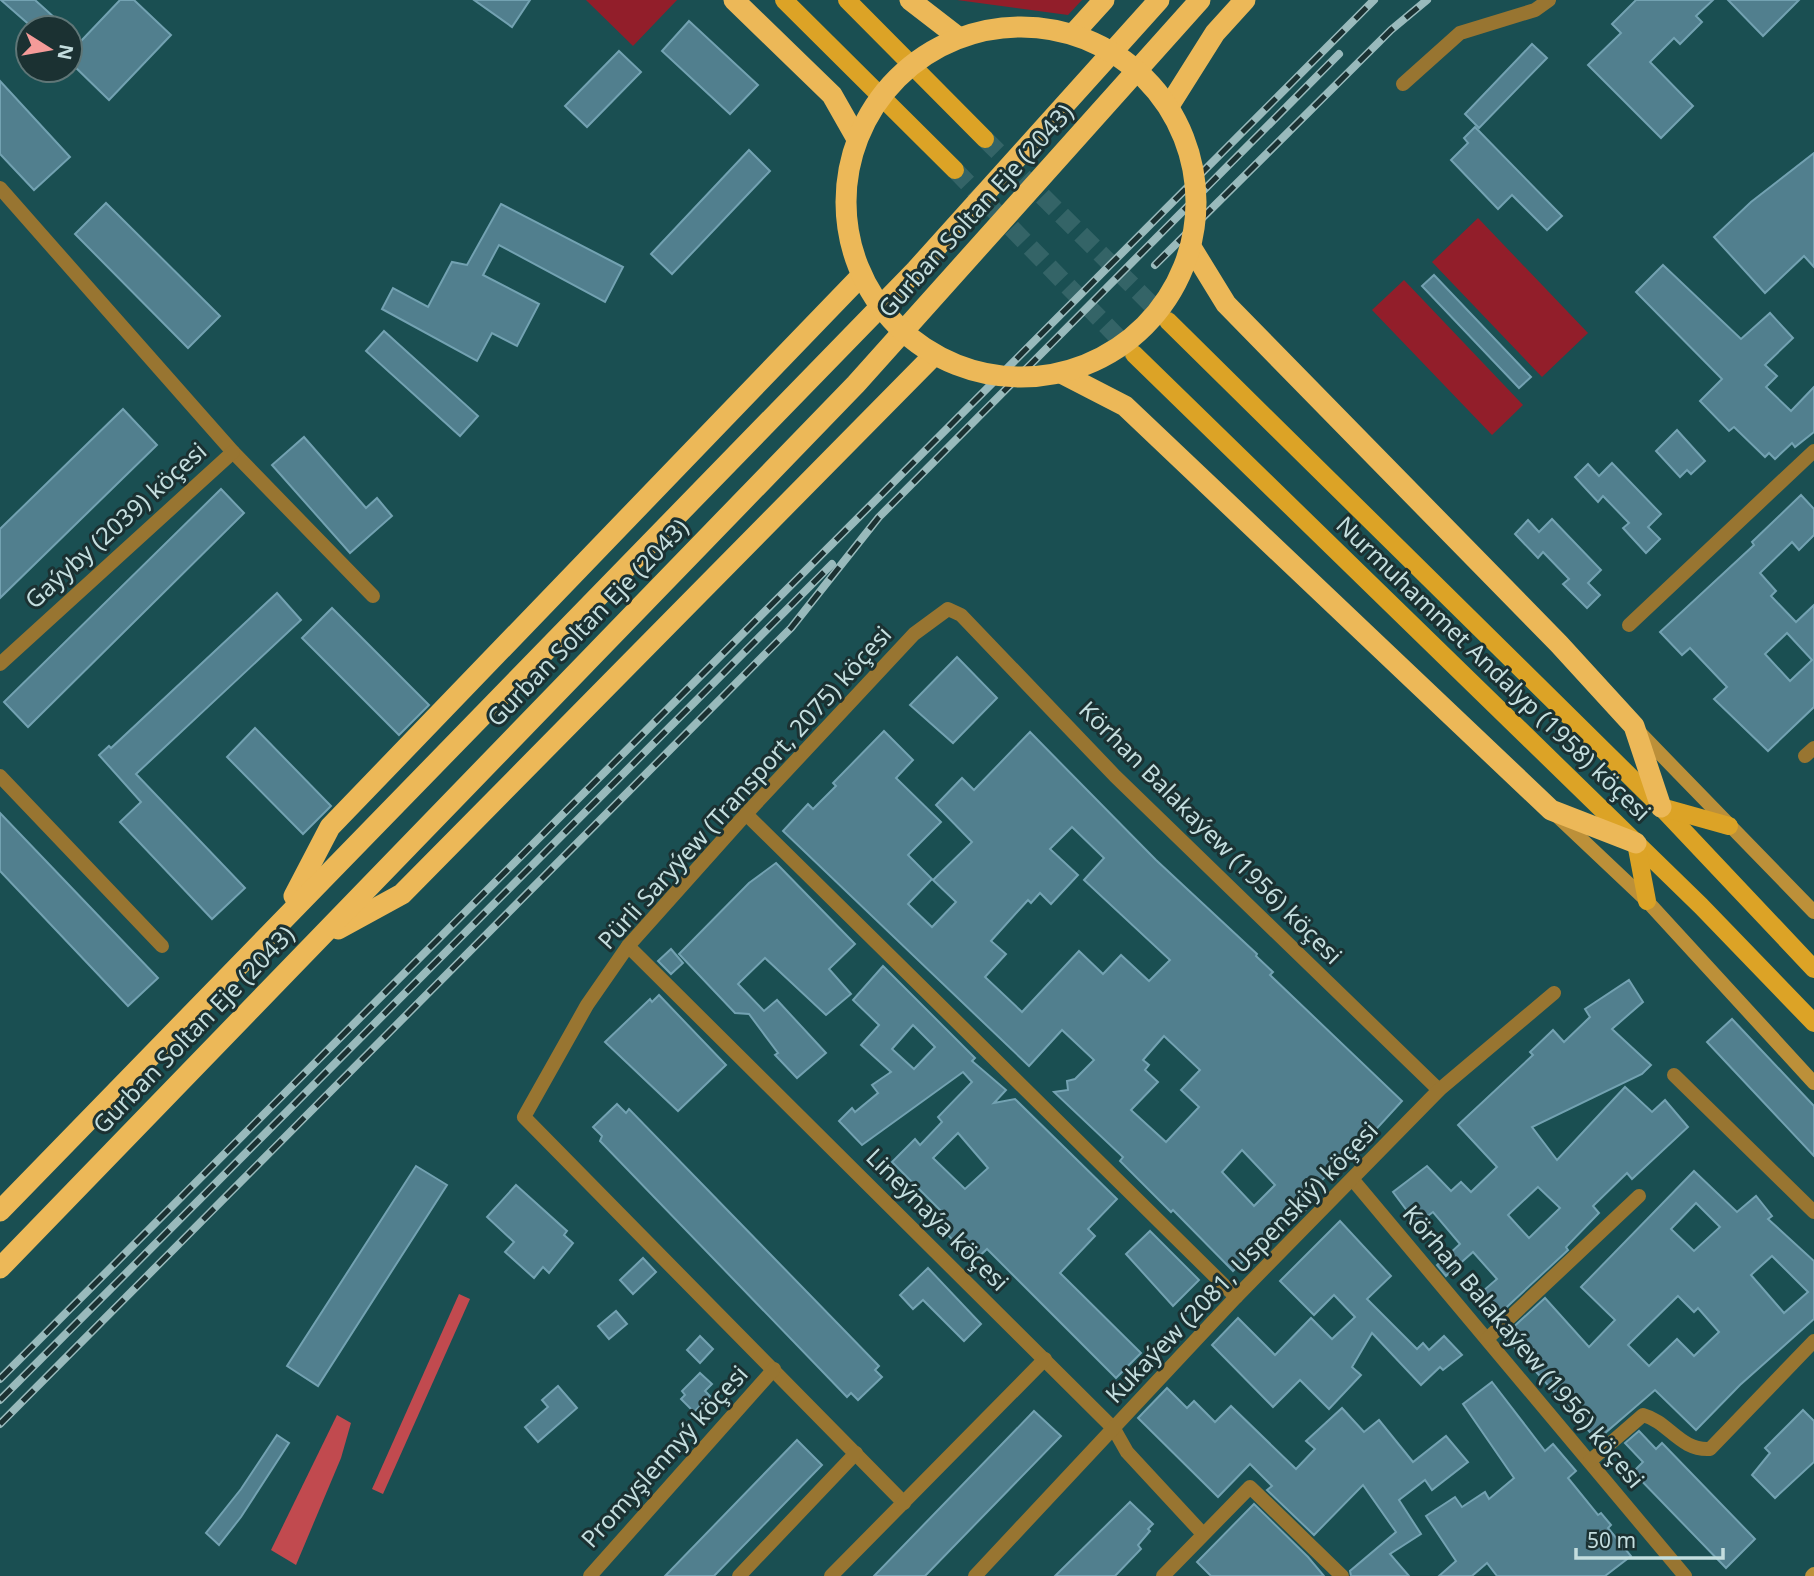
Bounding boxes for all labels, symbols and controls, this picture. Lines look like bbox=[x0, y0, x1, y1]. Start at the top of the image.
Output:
north arrow bbox=[14, 14, 84, 84]
text: N bbox=[51, 42, 80, 62]
street label: Gurban Soltan Eje (2043) bbox=[870, 96, 1080, 324]
street label: Gaýyby (2039) köçesi bbox=[17, 434, 213, 615]
street label: Nurmuhammet Andalyp (1958) köçesi bbox=[1330, 508, 1658, 828]
street label: Gurban Soltan Eje (2043) bbox=[479, 511, 695, 733]
street label: Pürli Saryýew (Transport, 2075) köçesi bbox=[590, 618, 898, 956]
street label: Körhan Balakaýew (1956) köçesi bbox=[1072, 693, 1350, 971]
street label: Gurban Soltan Eje (2043) bbox=[85, 918, 301, 1140]
street label: Kukaýew (2081, Uspenskiý) köçesi bbox=[1097, 1114, 1385, 1410]
street label: Lineýnaýa köçesi bbox=[859, 1140, 1017, 1298]
street label: Körhan Balakaýew (1956) köçesi bbox=[1396, 1198, 1652, 1494]
street label: Promyşlennyý köçesi bbox=[573, 1358, 755, 1554]
scale bar bbox=[1576, 1516, 1723, 1560]
text: 50 m bbox=[1587, 1526, 1636, 1554]

